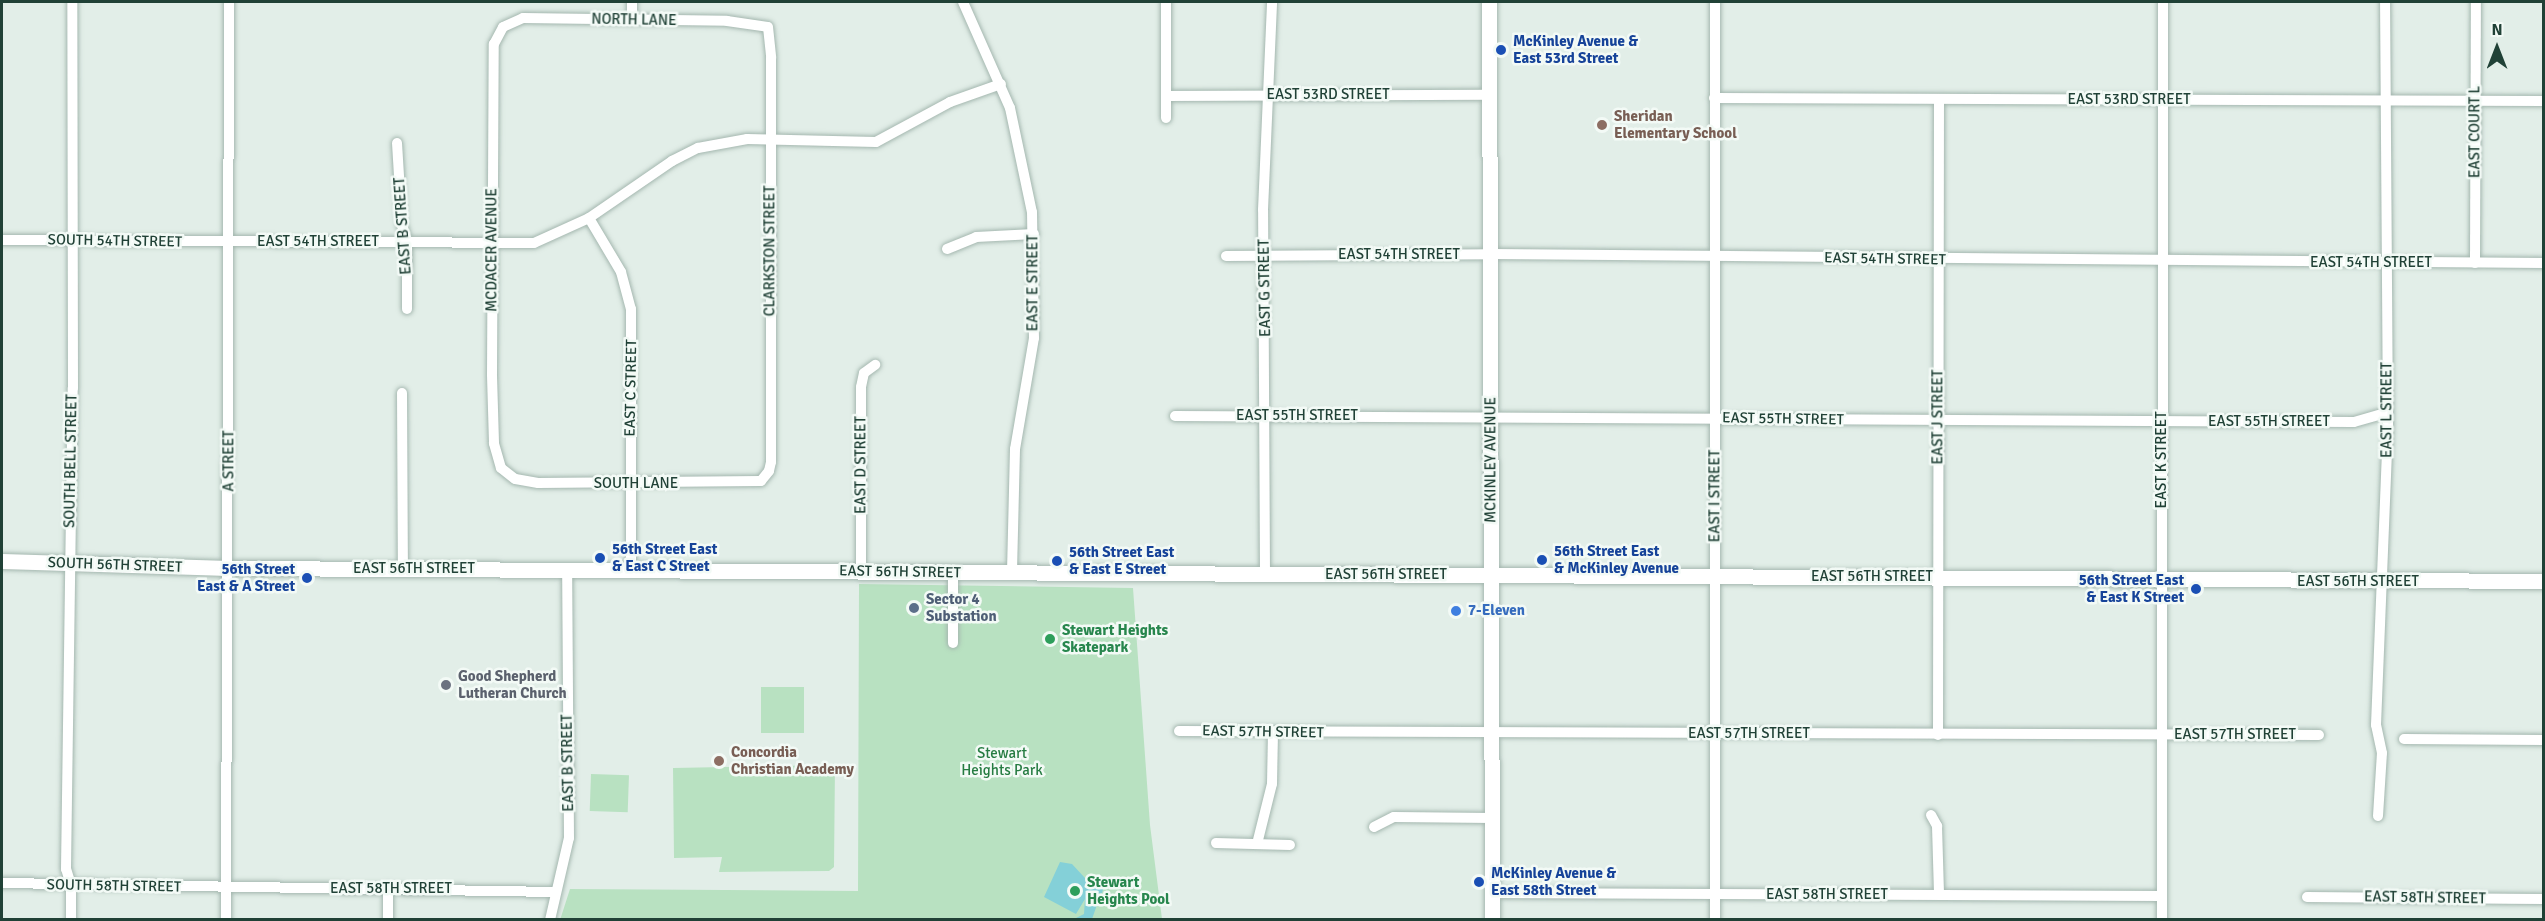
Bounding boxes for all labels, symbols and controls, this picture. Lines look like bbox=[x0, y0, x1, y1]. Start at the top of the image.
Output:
street label: NORTH LANE bbox=[591, 10, 677, 30]
north arrow bbox=[2467, 18, 2527, 78]
text: N bbox=[2491, 20, 2503, 40]
place label: McKinley Avenue & East 53rd Street bbox=[1513, 32, 1638, 67]
marker: McKinley Avenue & East 53rd Street bbox=[1494, 43, 1508, 57]
street label: EAST 53RD STREET bbox=[1266, 86, 1390, 104]
street label: EAST COURT L bbox=[2466, 86, 2484, 178]
street label: EAST 53RD STREET bbox=[2067, 91, 2191, 109]
place label: Sheridan Elementary School bbox=[1614, 107, 1737, 142]
marker: Sheridan Elementary School bbox=[1595, 118, 1609, 132]
street label: EAST B STREET bbox=[391, 177, 415, 275]
street label: CLARKSTON STREET bbox=[761, 186, 779, 316]
street label: MCDACER AVENUE bbox=[483, 188, 501, 312]
street label: SOUTH 54TH STREET bbox=[48, 231, 182, 251]
street label: EAST 54TH STREET bbox=[257, 233, 379, 251]
street label: EAST E STREET bbox=[1024, 235, 1042, 331]
street label: EAST G STREET bbox=[1255, 239, 1275, 337]
street label: EAST 54TH STREET bbox=[1338, 246, 1460, 264]
street label: EAST 54TH STREET bbox=[1824, 249, 1946, 269]
street label: EAST 54TH STREET bbox=[2310, 254, 2432, 272]
street label: EAST C STREET bbox=[621, 339, 641, 437]
street label: EAST L STREET bbox=[2378, 362, 2396, 458]
street label: EAST J STREET bbox=[1929, 370, 1947, 464]
street label: SOUTH BELL STREET bbox=[61, 394, 81, 528]
street label: MCKINLEY AVENUE bbox=[1482, 397, 1500, 523]
street label: EAST 55TH STREET bbox=[1236, 407, 1358, 425]
street label: EAST 55TH STREET bbox=[1722, 409, 1844, 429]
street label: EAST K STREET bbox=[2153, 411, 2171, 509]
street label: EAST 55TH STREET bbox=[2208, 413, 2330, 431]
street label: EAST D STREET bbox=[852, 416, 870, 514]
street label: A STREET bbox=[220, 430, 238, 492]
street label: EAST I STREET bbox=[1706, 450, 1724, 542]
street label: SOUTH LANE bbox=[594, 475, 678, 493]
place label: 56th Street East & East C Street bbox=[612, 540, 717, 575]
place label: 56th Street East & McKinley Avenue bbox=[1554, 542, 1679, 577]
place label: 56th Street East & East E Street bbox=[1069, 543, 1174, 578]
marker: 56th Street East & East C Street bbox=[593, 551, 607, 565]
marker: 56th Street East & McKinley Avenue bbox=[1535, 553, 1549, 567]
street label: SOUTH 56TH STREET bbox=[47, 554, 183, 576]
marker: 56th Street East & East E Street bbox=[1050, 554, 1064, 568]
place label: 56th Street East & A Street bbox=[197, 560, 295, 595]
street label: EAST 56TH STREET bbox=[353, 560, 475, 578]
street label: EAST 56TH STREET bbox=[839, 562, 961, 582]
street label: EAST 56TH STREET bbox=[1325, 566, 1447, 584]
street label: EAST 56TH STREET bbox=[1811, 568, 1933, 586]
marker: 56th Street East & A Street bbox=[300, 571, 314, 585]
place label: 56th Street East & East K Street bbox=[2079, 571, 2184, 606]
street label: EAST 56TH STREET bbox=[2297, 573, 2419, 591]
marker: 56th Street East & East K Street bbox=[2189, 582, 2203, 596]
place label: Sector 4 Substation bbox=[926, 590, 997, 625]
marker: Sector 4 Substation bbox=[907, 601, 921, 615]
place label: 7-Eleven bbox=[1468, 602, 1525, 620]
marker: 7-Eleven bbox=[1449, 604, 1463, 618]
place label: Stewart Heights Skatepark bbox=[1062, 621, 1168, 656]
marker: Stewart Heights Skatepark bbox=[1043, 632, 1057, 646]
place label: Good Shepherd Lutheran Church bbox=[458, 667, 567, 702]
marker: Good Shepherd Lutheran Church bbox=[439, 678, 453, 692]
street label: EAST B STREET bbox=[558, 714, 578, 812]
street label: EAST 57TH STREET bbox=[1202, 722, 1324, 742]
street label: EAST 57TH STREET bbox=[1688, 725, 1810, 743]
street label: EAST 57TH STREET bbox=[2174, 726, 2296, 744]
place label: Concordia Christian Academy bbox=[731, 743, 854, 778]
park label: Stewart Heights Park bbox=[961, 744, 1043, 779]
marker: Concordia Christian Academy bbox=[712, 754, 726, 768]
place label: McKinley Avenue & East 58th Street bbox=[1491, 864, 1616, 899]
place label: Stewart Heights Pool bbox=[1087, 873, 1170, 908]
marker: McKinley Avenue & East 58th Street bbox=[1472, 875, 1486, 889]
street label: SOUTH 58TH STREET bbox=[47, 876, 181, 896]
street label: EAST 58TH STREET bbox=[330, 880, 452, 898]
marker: Stewart Heights Pool bbox=[1068, 884, 1082, 898]
street label: EAST 58TH STREET bbox=[1766, 886, 1888, 904]
street label: EAST 58TH STREET bbox=[2364, 888, 2486, 908]

